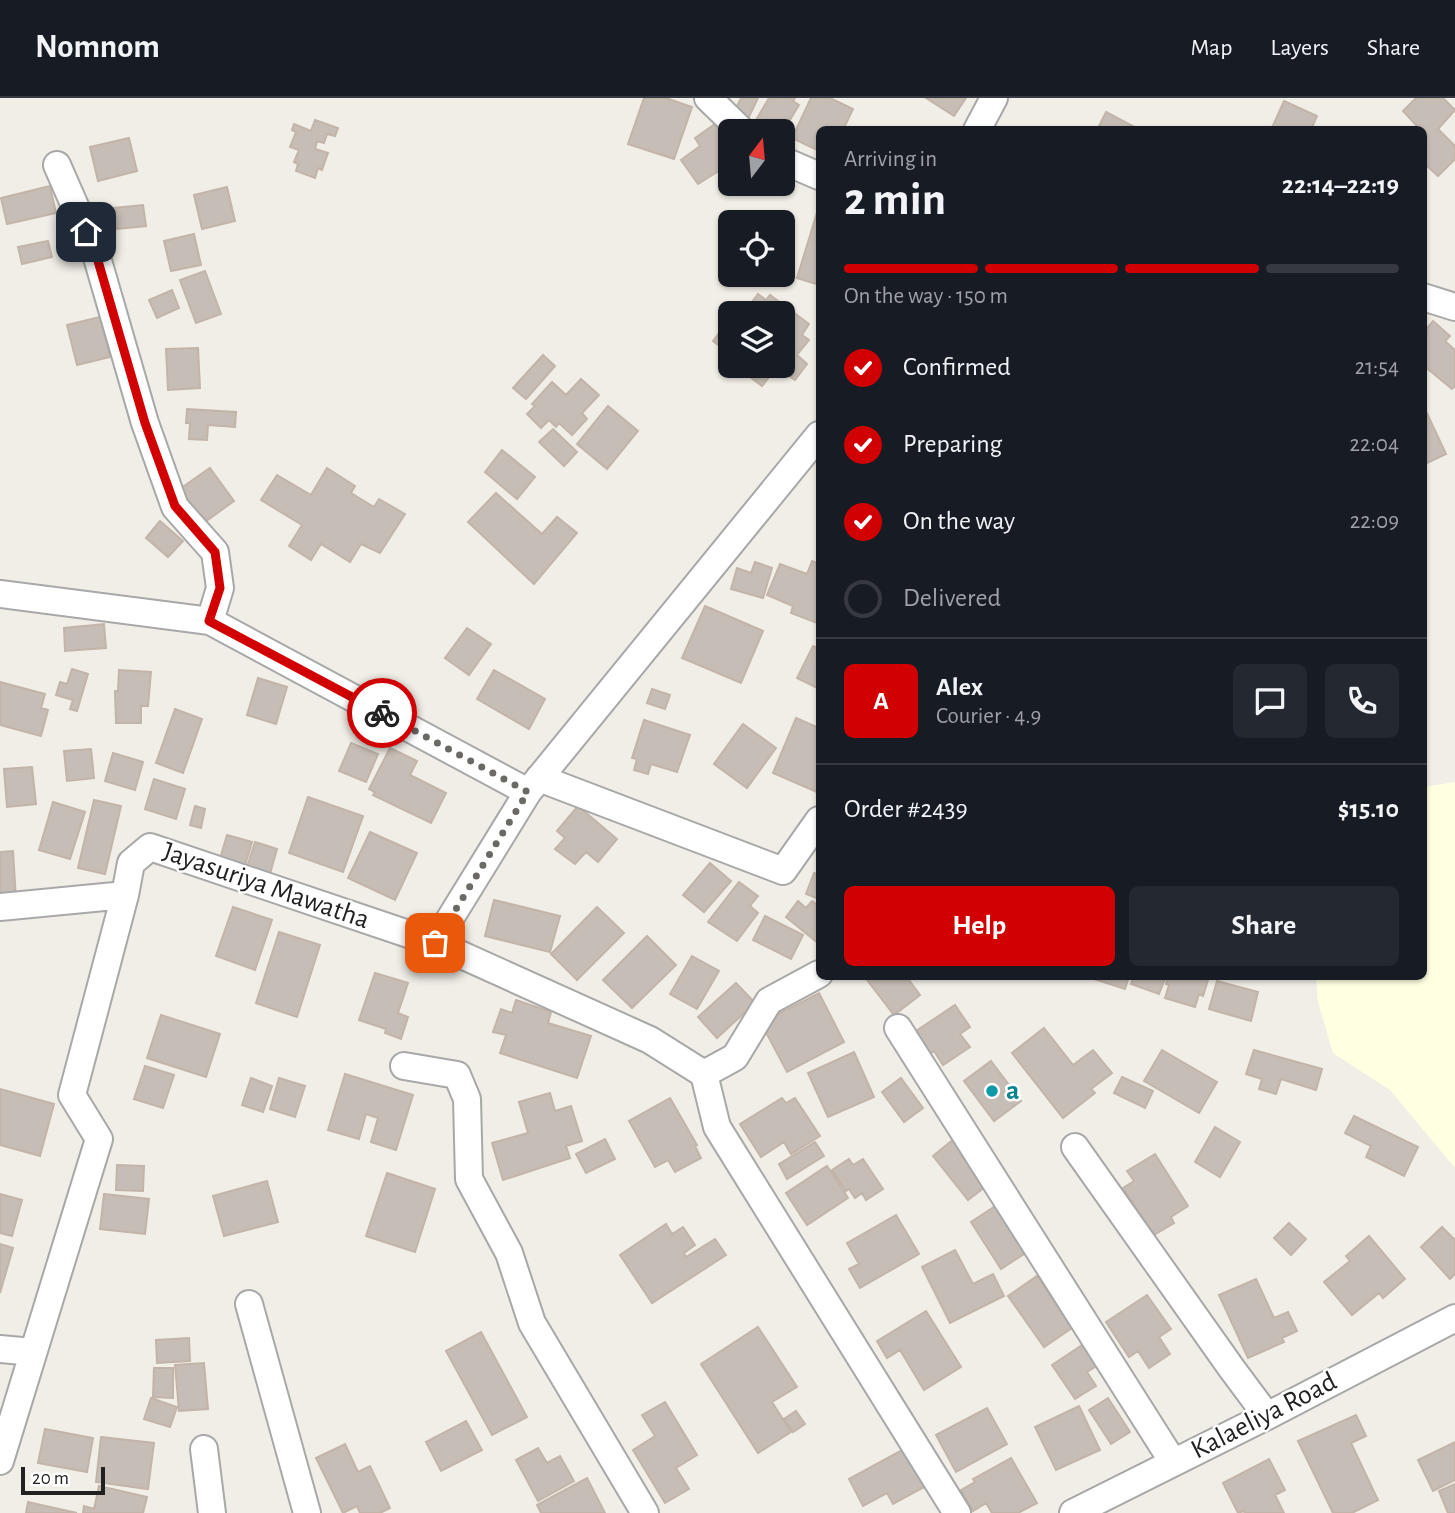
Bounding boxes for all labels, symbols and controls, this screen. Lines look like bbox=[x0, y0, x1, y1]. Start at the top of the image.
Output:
text: Nomnom bbox=[35, 31, 160, 64]
text: Map bbox=[1190, 36, 1232, 60]
text: Layers bbox=[1270, 36, 1329, 60]
text: Share bbox=[1367, 36, 1420, 60]
north arrow bbox=[718, 119, 794, 196]
map controls bbox=[718, 119, 795, 378]
text: Arriving in bbox=[844, 148, 937, 171]
text: 22:14–22:19 bbox=[1282, 172, 1399, 198]
text: 2 min bbox=[844, 177, 946, 223]
pin bbox=[56, 202, 116, 262]
button: locate bbox=[718, 210, 795, 287]
icon: home bbox=[67, 213, 105, 251]
text: On the way · 150 m bbox=[844, 285, 1008, 308]
button: layers bbox=[718, 301, 795, 378]
icon: check bbox=[844, 349, 882, 387]
text: Confirmed bbox=[903, 354, 1011, 380]
text: 21:54 bbox=[1355, 356, 1399, 379]
icon: check bbox=[844, 426, 882, 464]
text: Preparing bbox=[903, 431, 1002, 457]
text: 22:04 bbox=[1350, 433, 1399, 456]
icon: check bbox=[844, 503, 882, 541]
text: On the way bbox=[903, 508, 1015, 534]
text: 22:09 bbox=[1350, 510, 1399, 533]
text: Delivered bbox=[903, 585, 1001, 611]
button: chat bbox=[1233, 664, 1307, 738]
button: phone bbox=[1325, 664, 1399, 738]
text: Alex bbox=[936, 674, 983, 700]
courier bbox=[347, 678, 417, 748]
text: A bbox=[873, 688, 889, 714]
icon: bike bbox=[363, 694, 401, 732]
text: Courier · 4.9 bbox=[936, 705, 1041, 728]
text: Order #2439 bbox=[844, 796, 968, 822]
text: $15.10 bbox=[1338, 796, 1399, 822]
street label: Jayasuriya Mawatha bbox=[159, 838, 373, 935]
button: Help bbox=[844, 886, 1115, 966]
button: Share bbox=[1129, 886, 1399, 966]
pin bbox=[405, 913, 465, 973]
icon: bag bbox=[416, 924, 454, 962]
place label: a bbox=[1006, 1077, 1019, 1105]
marker: a bbox=[984, 1083, 1000, 1099]
street label: Kalaeliya Road bbox=[1187, 1367, 1341, 1465]
scale bar bbox=[21, 1464, 105, 1496]
text: 20 m bbox=[32, 1469, 69, 1488]

